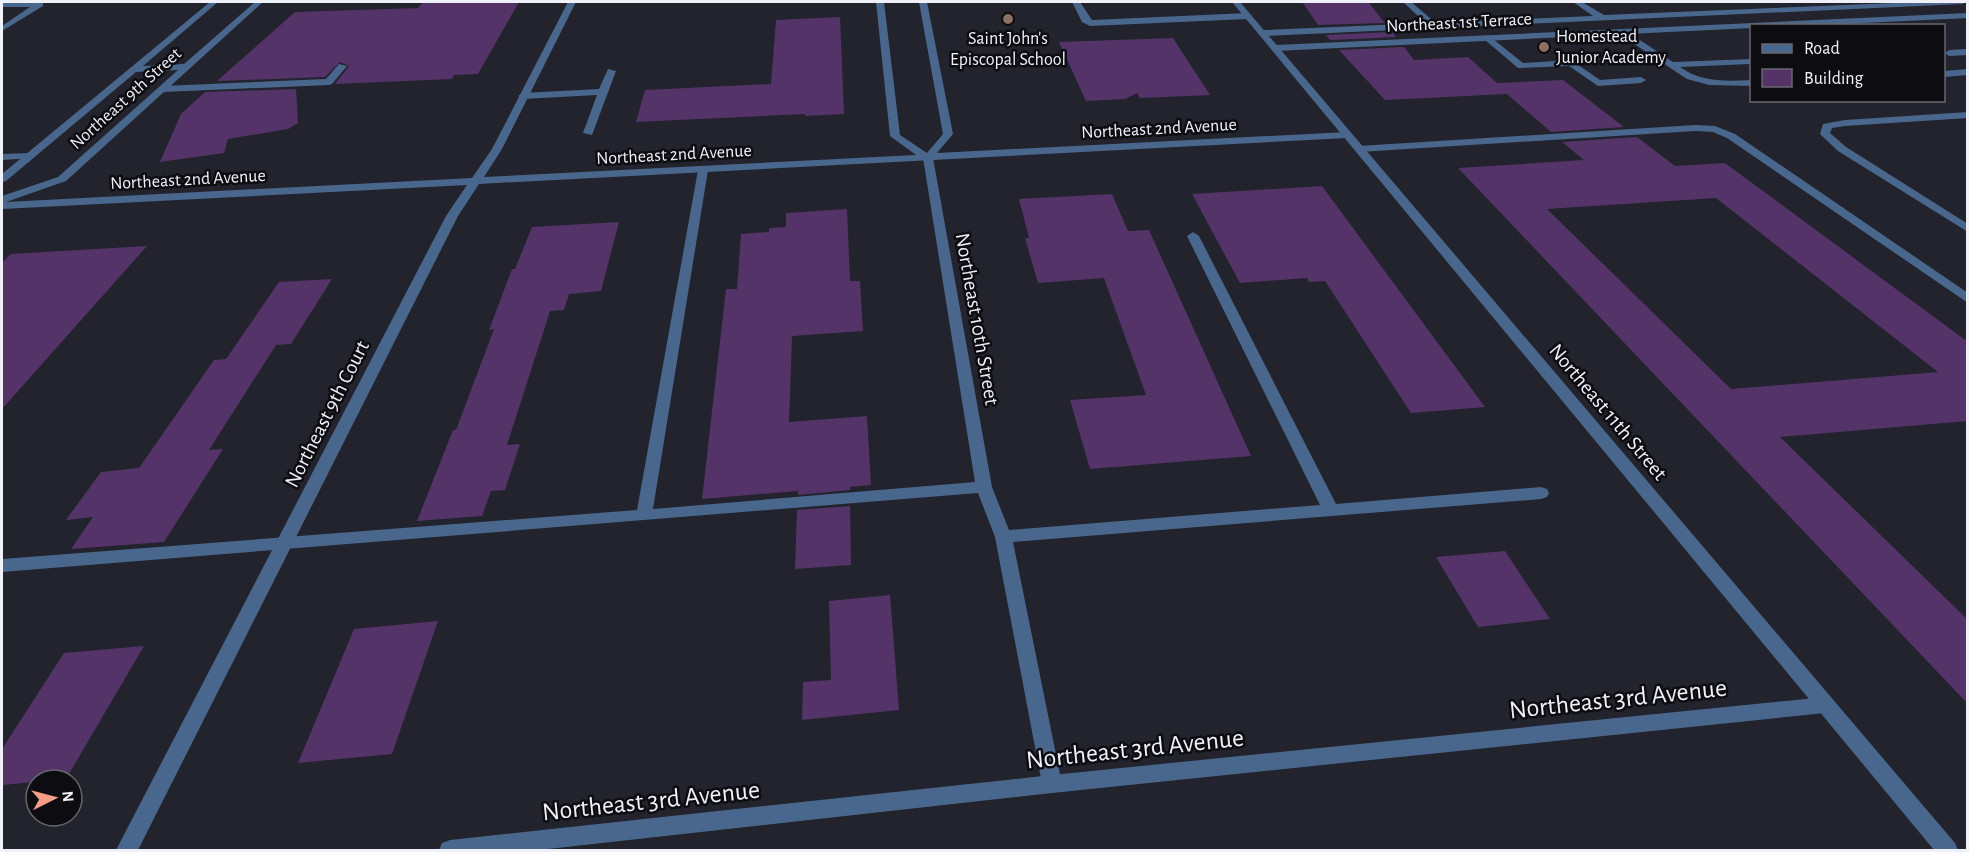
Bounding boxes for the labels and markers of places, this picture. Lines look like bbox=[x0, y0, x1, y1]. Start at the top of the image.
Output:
marker: Saint John's Episcopal School bbox=[1001, 12, 1015, 26]
place label: Homestead Junior Academy bbox=[1556, 28, 1666, 67]
place label: Saint John's Episcopal School bbox=[950, 30, 1066, 69]
marker: Homestead Junior Academy bbox=[1537, 40, 1551, 54]

